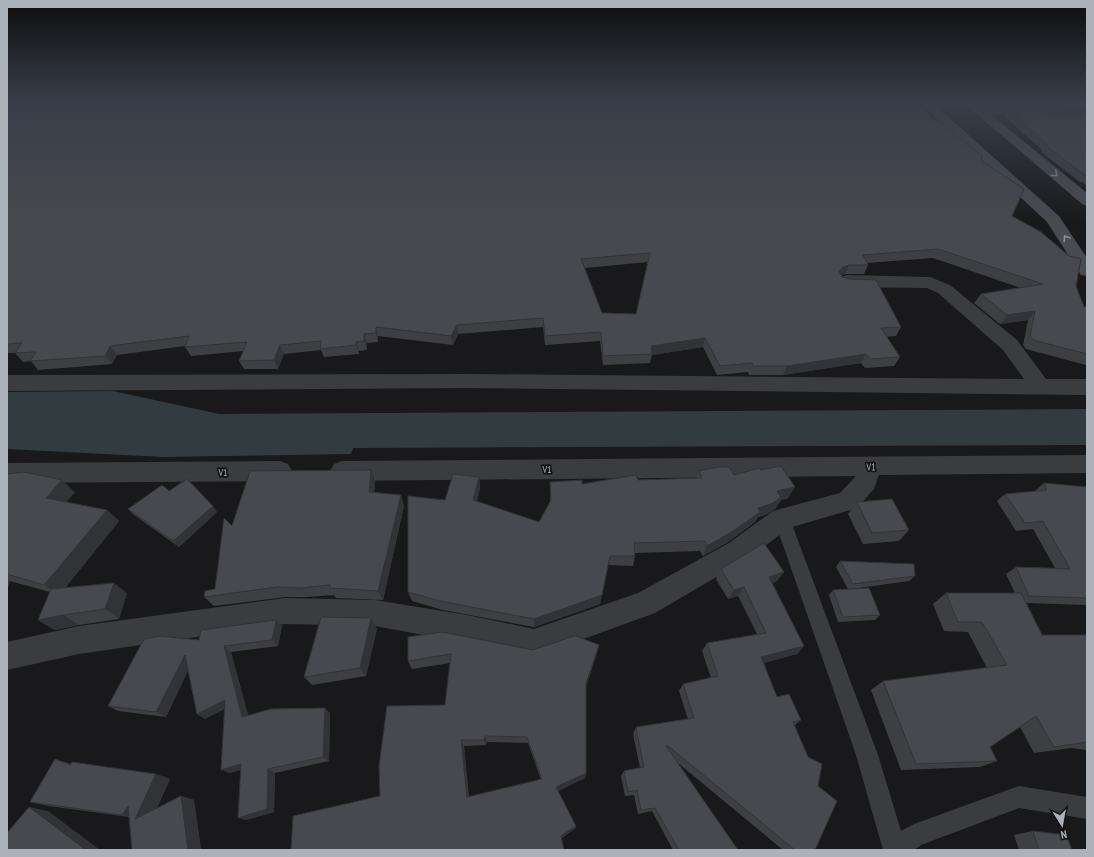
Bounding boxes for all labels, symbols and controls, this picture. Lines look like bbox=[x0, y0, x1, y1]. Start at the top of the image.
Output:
one-way arrow bbox=[1050, 169, 1057, 176]
one-way arrow bbox=[1063, 236, 1070, 243]
street label: V1 bbox=[865, 460, 876, 474]
street label: V1 bbox=[541, 463, 552, 476]
street label: V1 bbox=[217, 466, 228, 479]
north arrow bbox=[1042, 805, 1082, 845]
text: N bbox=[1060, 827, 1068, 842]

